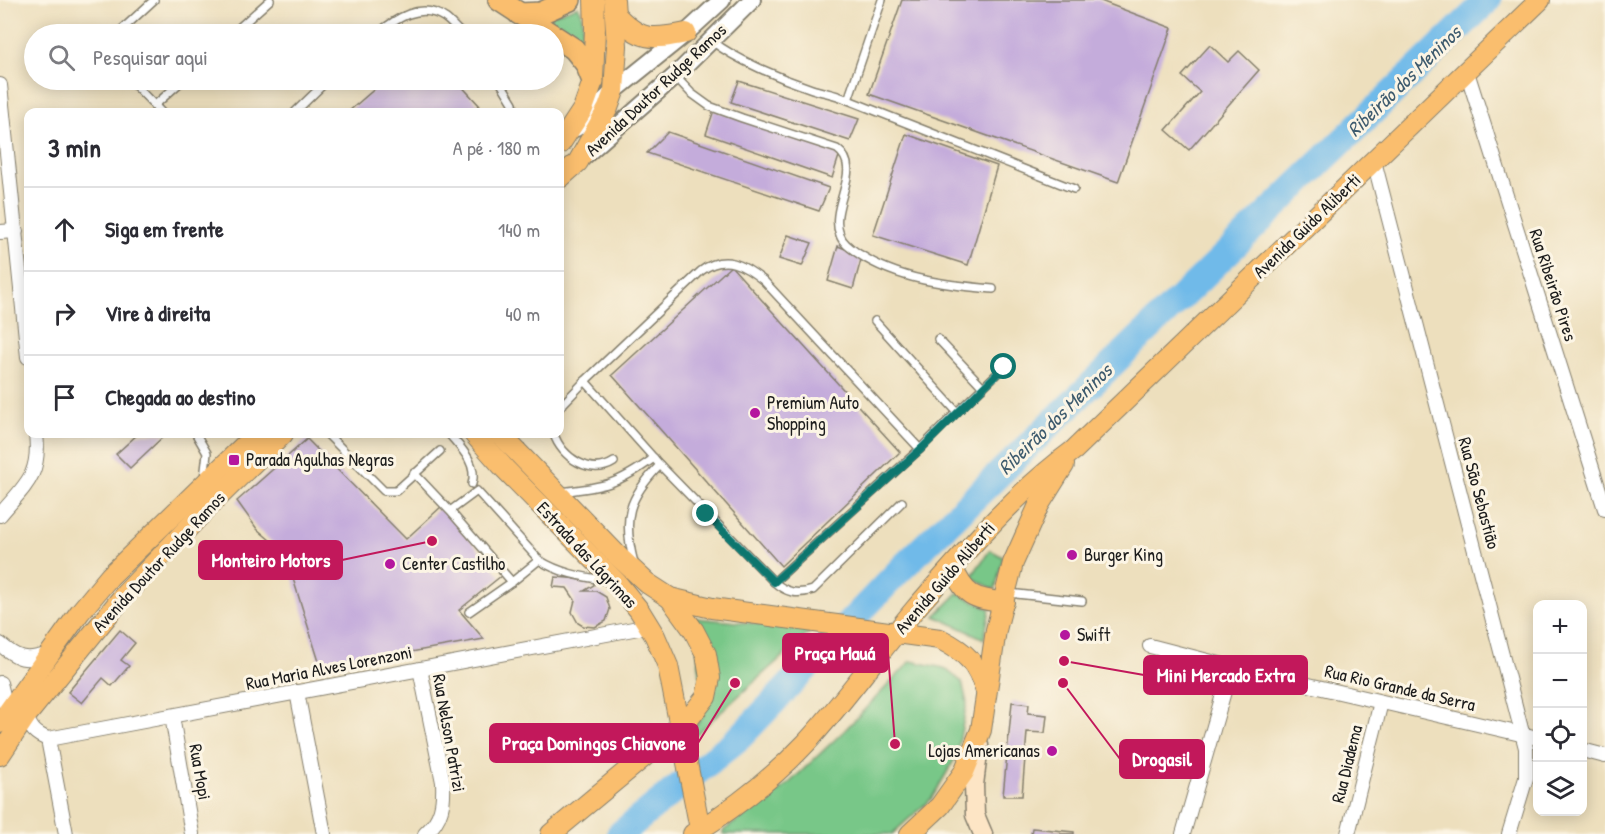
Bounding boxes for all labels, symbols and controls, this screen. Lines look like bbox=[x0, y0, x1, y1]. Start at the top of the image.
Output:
street label: Avenida Doutor Rudge Ramos bbox=[580, 18, 732, 162]
water label: Ribeirão dos Meninos bbox=[1341, 18, 1468, 142]
search box bbox=[24, 24, 564, 90]
icon: search bbox=[45, 41, 78, 74]
text: Pesquisar aqui bbox=[93, 42, 208, 72]
text: 3 min bbox=[48, 130, 101, 165]
text: A pé · 180 m bbox=[453, 134, 540, 161]
street label: Avenida Guido Aliberti bbox=[1247, 168, 1366, 284]
icon: ahead bbox=[48, 213, 81, 246]
text: Siga em frente bbox=[105, 214, 224, 244]
text: 140 m bbox=[498, 216, 540, 243]
street label: Rua Ribeirão Pires bbox=[1524, 226, 1583, 344]
icon: right bbox=[48, 297, 81, 330]
text: Vire à direita bbox=[105, 298, 210, 328]
text: 40 m bbox=[505, 300, 540, 327]
route start bbox=[990, 353, 1016, 379]
water label: Ribeirão dos Meninos bbox=[992, 356, 1119, 480]
icon: arrive bbox=[48, 381, 81, 414]
text: Chegada ao destino bbox=[105, 382, 255, 412]
place label: Premium Auto Shopping bbox=[767, 390, 859, 436]
marker: Premium Auto Shopping bbox=[748, 406, 762, 420]
street label: Rua São Sebastião bbox=[1453, 434, 1506, 551]
place label: Parada Agulhas Negras bbox=[246, 447, 394, 472]
marker: Parada Agulhas Negras bbox=[227, 453, 241, 467]
street label: Avenida Doutor Rudge Ramos bbox=[87, 486, 231, 638]
street label: Estrada das Lágrimas bbox=[531, 496, 643, 613]
route end bbox=[692, 500, 718, 526]
street label: Avenida Guido Aliberti bbox=[889, 516, 1000, 639]
callout: Monteiro Motors bbox=[199, 541, 342, 579]
place label: Burger King bbox=[1084, 542, 1163, 567]
text: Monteiro Motors bbox=[212, 546, 331, 573]
marker: Burger King bbox=[1065, 548, 1079, 562]
place label: Center Castilho bbox=[402, 551, 505, 576]
marker: Center Castilho bbox=[383, 557, 397, 571]
map controls bbox=[1533, 600, 1587, 816]
button: + bbox=[1533, 600, 1587, 654]
place label: Swift bbox=[1077, 622, 1111, 647]
marker: Swift bbox=[1058, 628, 1072, 642]
callout: Praça Mauá bbox=[783, 634, 888, 672]
street label: Rua Maria Alves Lorenzoni bbox=[244, 639, 414, 696]
text: Praça Mauá bbox=[795, 639, 876, 666]
button: − bbox=[1533, 654, 1587, 708]
callout: Mini Mercado Extra bbox=[1144, 656, 1307, 694]
street label: Rua Rio Grande da Serra bbox=[1322, 658, 1478, 717]
text: Mini Mercado Extra bbox=[1157, 661, 1295, 688]
street label: Rua Nelson Patrizi bbox=[427, 672, 472, 794]
button: locate bbox=[1533, 708, 1587, 762]
street label: Rua Diadema bbox=[1325, 722, 1368, 806]
callout: Praça Domingos Chiavone bbox=[490, 724, 698, 762]
text: Praça Domingos Chiavone bbox=[502, 729, 686, 757]
place label: Lojas Americanas bbox=[928, 738, 1040, 763]
callout: Drogasil bbox=[1120, 740, 1204, 778]
street label: Rua Mopi bbox=[183, 742, 218, 802]
marker: Lojas Americanas bbox=[1045, 744, 1059, 758]
text: Drogasil bbox=[1132, 745, 1192, 773]
button: layers bbox=[1533, 762, 1587, 816]

